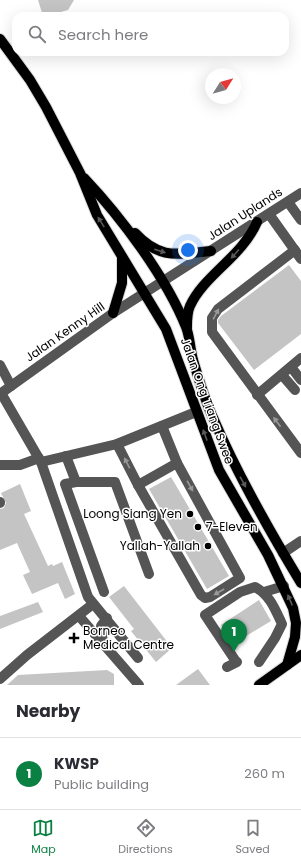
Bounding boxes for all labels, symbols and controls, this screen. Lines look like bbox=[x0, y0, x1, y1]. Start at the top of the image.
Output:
search box bbox=[12, 12, 289, 56]
icon: search bbox=[26, 23, 48, 45]
text: Search here bbox=[58, 24, 148, 45]
north arrow bbox=[205, 68, 241, 104]
street label: Jalan Uplands bbox=[204, 183, 285, 244]
one-way arrow bbox=[97, 216, 104, 227]
your location bbox=[178, 240, 198, 260]
one-way arrow bbox=[154, 248, 166, 254]
one-way arrow bbox=[230, 249, 240, 259]
street label: Jalan Kenny Hill bbox=[22, 298, 108, 365]
one-way arrow bbox=[212, 308, 219, 320]
street label: Jalan Ong Tiang Swee bbox=[177, 335, 238, 466]
one-way arrow bbox=[273, 416, 282, 427]
one-way arrow bbox=[201, 429, 207, 441]
one-way arrow bbox=[123, 457, 130, 469]
one-way arrow bbox=[240, 477, 247, 488]
one-way arrow bbox=[187, 480, 194, 492]
place label: Loong Siang Yen bbox=[83, 505, 182, 522]
marker: Loong Siang Yen bbox=[185, 509, 195, 519]
place label: 7-Eleven bbox=[206, 518, 258, 535]
marker: 7-Eleven bbox=[193, 522, 203, 532]
place label: Yallah-Yallah bbox=[120, 537, 200, 554]
marker: Yallah-Yallah bbox=[203, 541, 213, 551]
one-way arrow bbox=[213, 588, 225, 595]
one-way arrow bbox=[287, 595, 293, 606]
pin: 1 bbox=[221, 619, 247, 652]
place label: Borneo Medical Centre bbox=[83, 622, 174, 653]
marker: Borneo Medical Centre bbox=[68, 632, 80, 644]
text: Nearby bbox=[16, 699, 80, 723]
text: KWSP bbox=[54, 753, 99, 774]
text: 1 bbox=[27, 764, 31, 783]
text: 260 m bbox=[244, 764, 285, 783]
text: Public building bbox=[54, 775, 149, 794]
tab: Map bbox=[31, 817, 56, 858]
tab: Directions bbox=[118, 817, 173, 858]
tab: Saved bbox=[235, 817, 270, 858]

